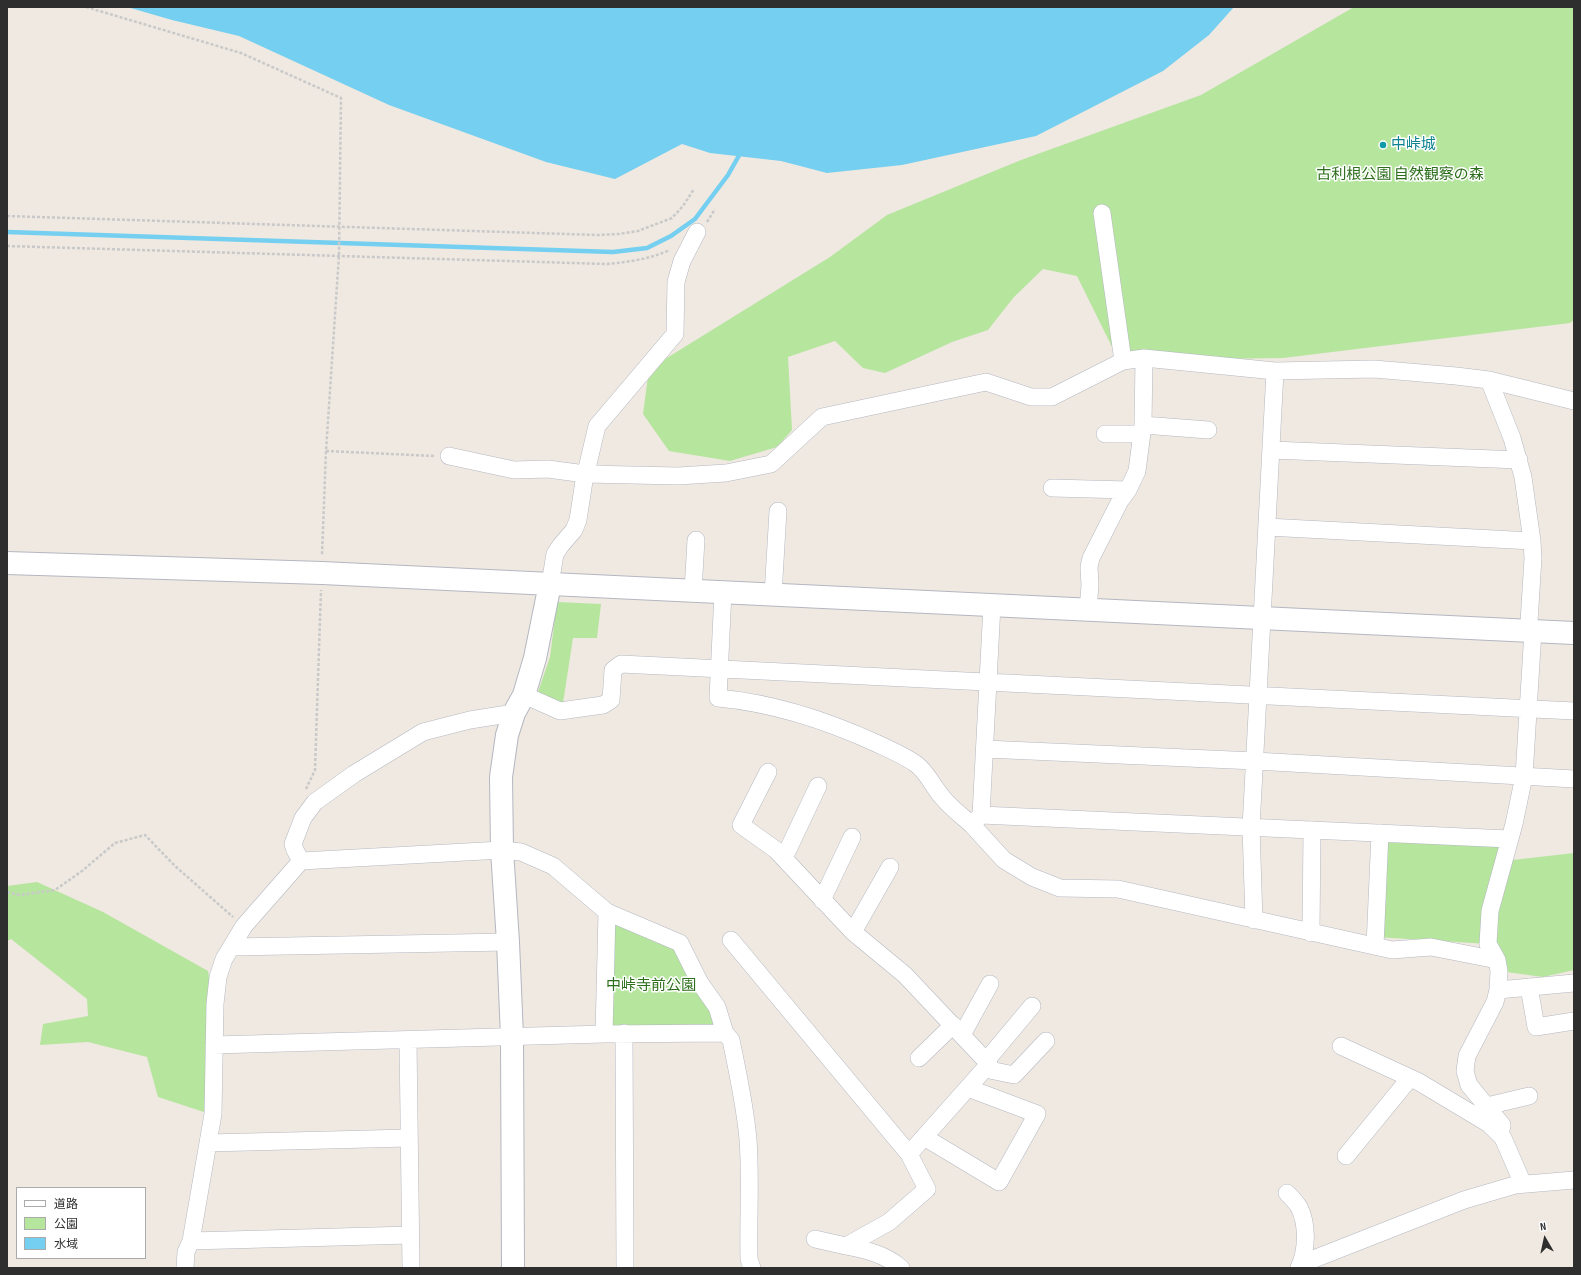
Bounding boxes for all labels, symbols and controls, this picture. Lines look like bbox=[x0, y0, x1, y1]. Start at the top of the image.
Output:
place label: 中峠城 bbox=[1391, 136, 1436, 154]
marker: 中峠城 bbox=[1378, 140, 1388, 150]
park label: 古利根公園 自然観察の森 bbox=[1316, 166, 1484, 184]
park label: 中峠寺前公園 bbox=[606, 977, 696, 995]
legend bbox=[16, 1187, 146, 1259]
text: 道路 bbox=[54, 1197, 78, 1212]
text: 公園 bbox=[54, 1217, 78, 1232]
north arrow bbox=[1525, 1219, 1565, 1259]
text: N bbox=[1539, 1220, 1547, 1234]
text: 水域 bbox=[54, 1237, 78, 1252]

